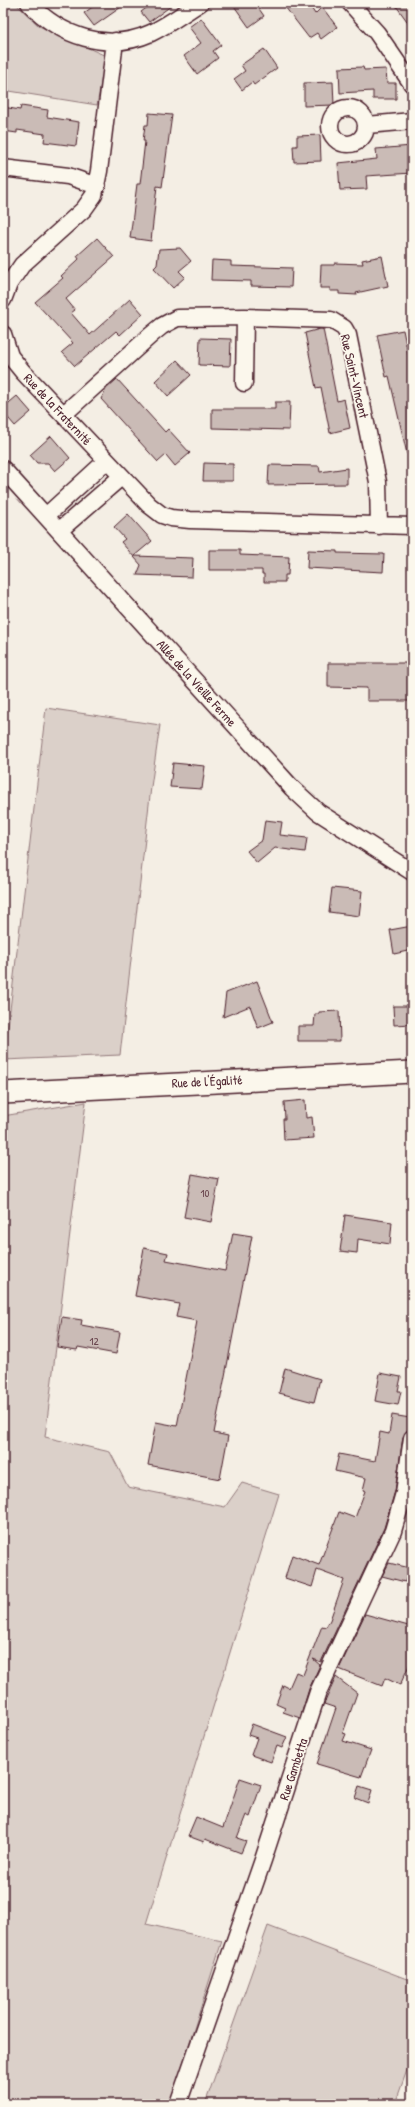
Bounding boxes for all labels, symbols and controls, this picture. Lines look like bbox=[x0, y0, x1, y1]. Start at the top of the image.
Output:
street label: Rue Saint-Vincent bbox=[337, 332, 374, 420]
street label: Rue de la Fraternité bbox=[20, 369, 96, 449]
street label: Allée de la Vieille Ferme bbox=[153, 636, 241, 730]
street label: Rue de l'Égalité bbox=[171, 1070, 243, 1092]
house number: 10 bbox=[201, 1186, 210, 1200]
house number: 12 bbox=[89, 1334, 99, 1348]
street label: Rue Gambetta bbox=[275, 1736, 311, 1802]

